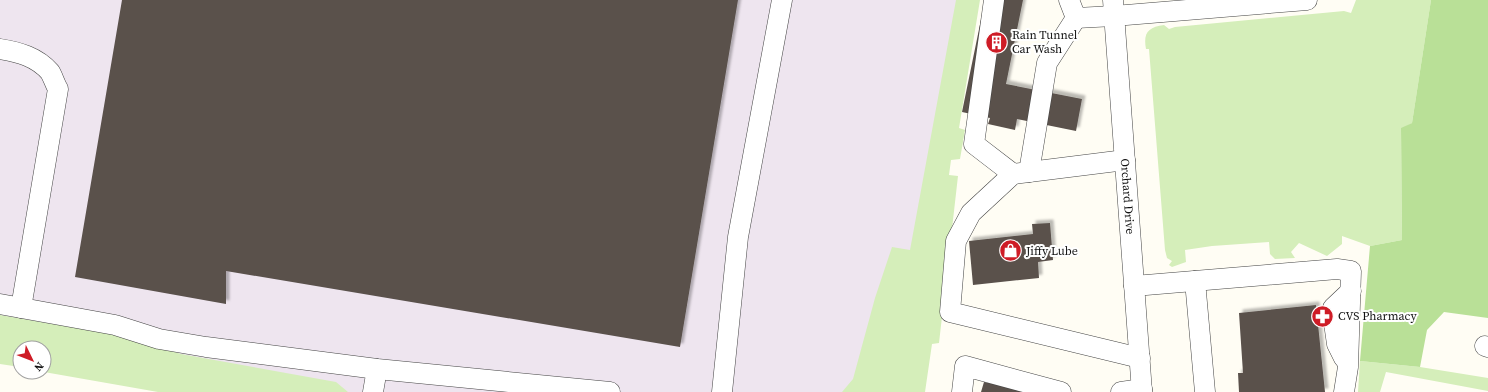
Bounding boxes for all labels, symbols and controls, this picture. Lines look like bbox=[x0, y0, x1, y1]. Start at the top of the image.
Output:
place label: Rain Tunnel Car Wash bbox=[1012, 27, 1078, 57]
building icon: Rain Tunnel Car Wash bbox=[983, 29, 1009, 55]
street label: Orchard Drive bbox=[1117, 158, 1138, 235]
shop icon: Jiffy Lube bbox=[998, 238, 1024, 264]
place label: Jiffy Lube bbox=[1025, 243, 1078, 259]
pharmacy icon: CVS Pharmacy bbox=[1309, 303, 1335, 329]
place label: CVS Pharmacy bbox=[1338, 308, 1417, 324]
north arrow bbox=[12, 340, 52, 380]
text: N bbox=[31, 358, 47, 375]

